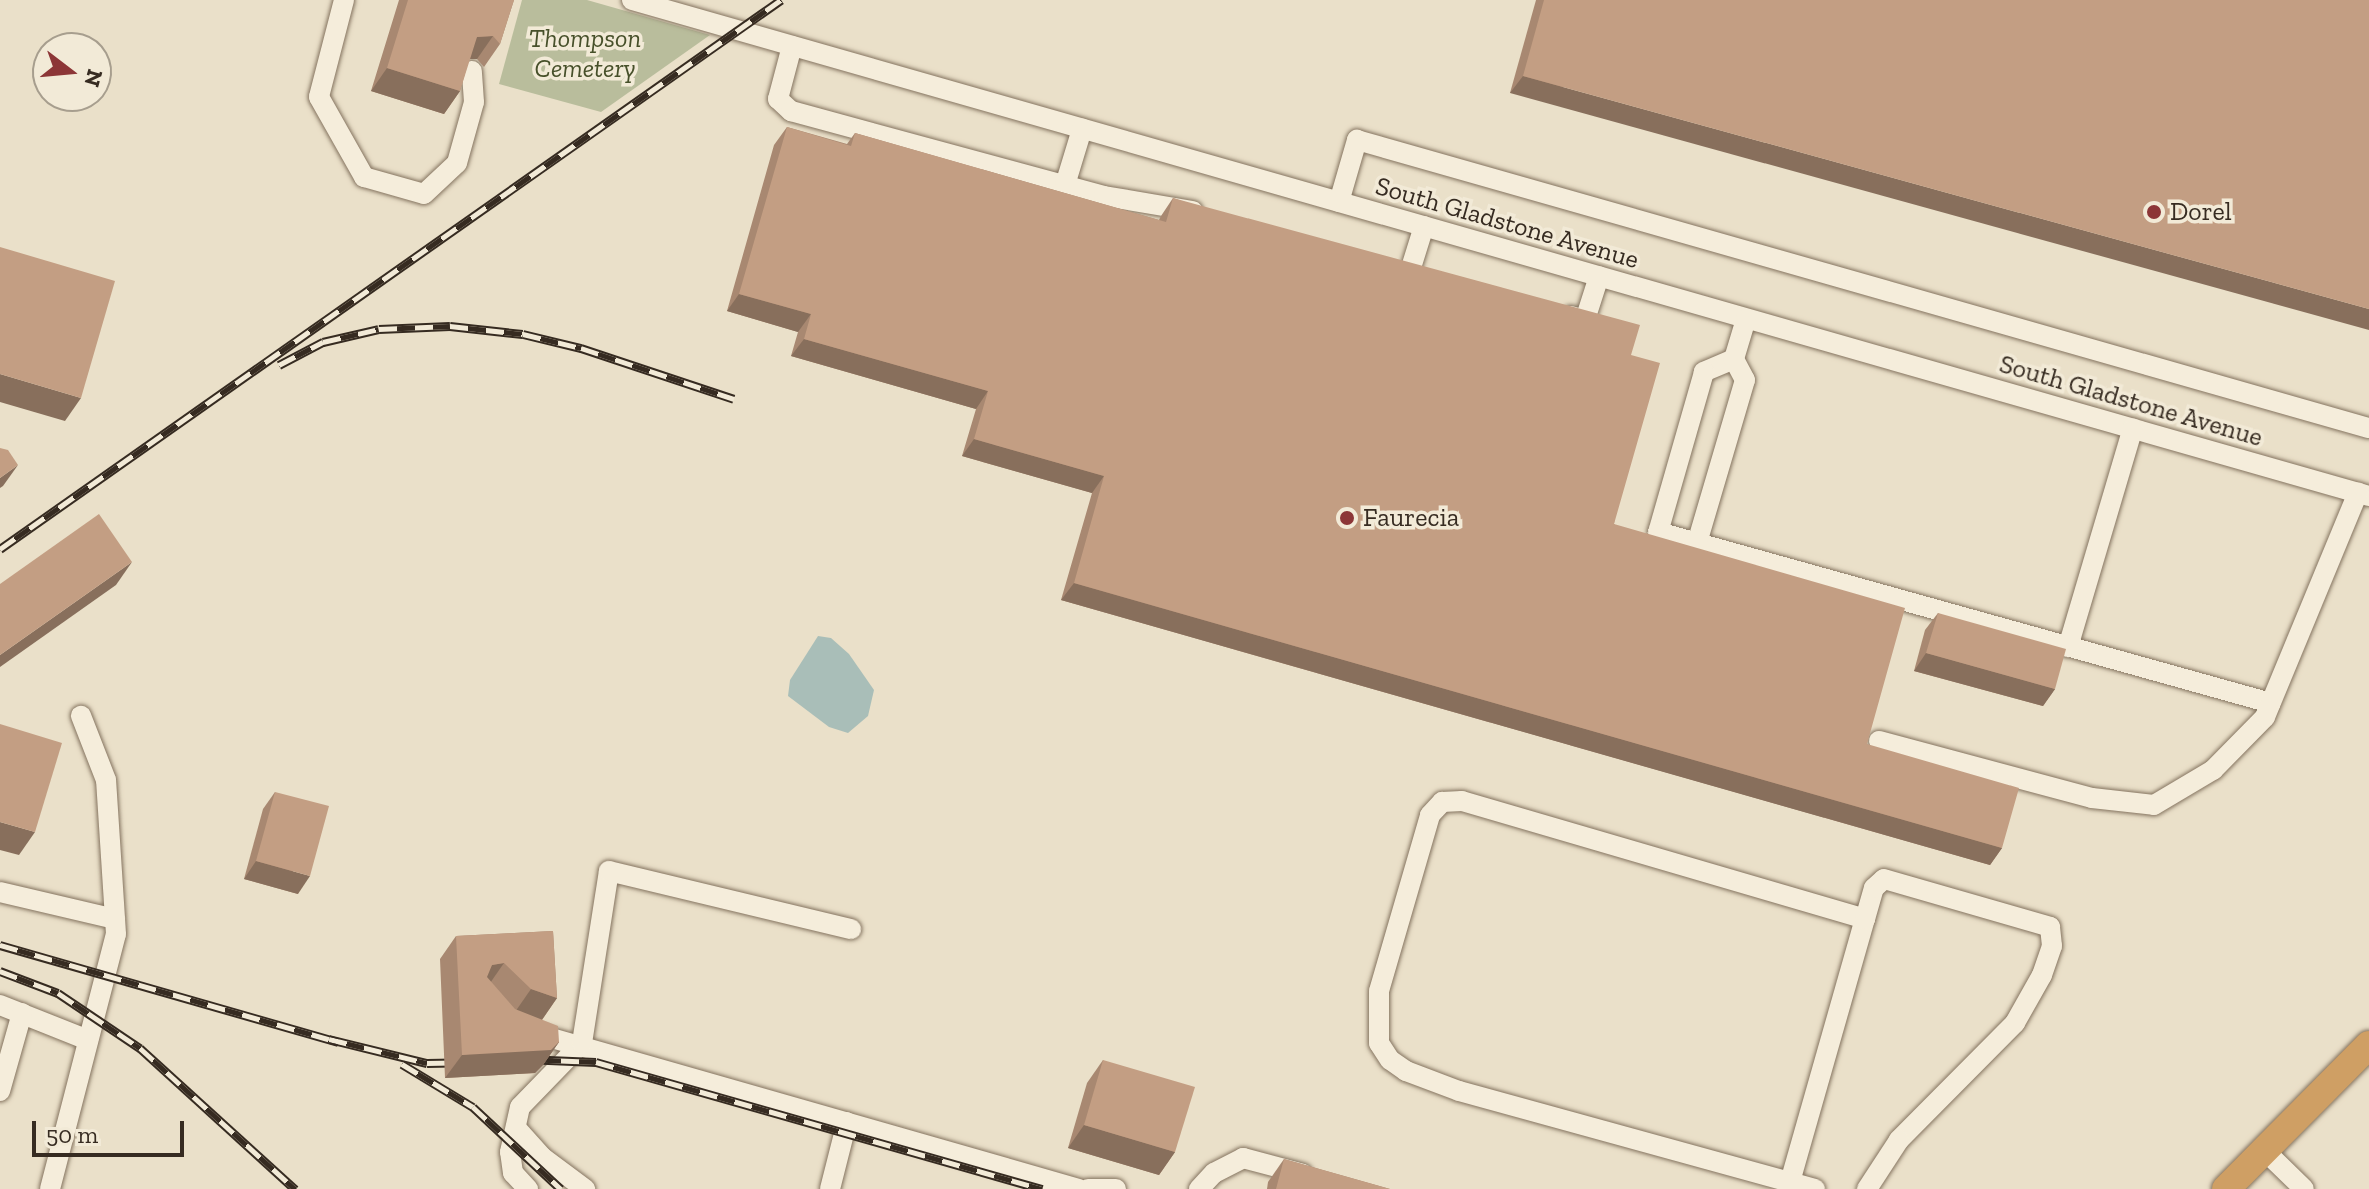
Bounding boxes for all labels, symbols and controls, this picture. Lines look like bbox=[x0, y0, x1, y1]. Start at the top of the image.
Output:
park label: Thompson Cemetery bbox=[529, 23, 641, 84]
north arrow bbox=[32, 32, 112, 112]
text: N bbox=[78, 66, 109, 90]
street label: South Gladstone Avenue bbox=[1371, 170, 1643, 276]
place label: Dorel bbox=[2170, 196, 2232, 228]
marker: Dorel bbox=[2145, 203, 2163, 221]
street label: South Gladstone Avenue bbox=[1995, 348, 2267, 454]
place label: Faurecia bbox=[1363, 502, 1459, 534]
marker: Faurecia bbox=[1338, 509, 1356, 527]
scale bar bbox=[36, 1105, 188, 1155]
text: 50 m bbox=[46, 1120, 98, 1149]

